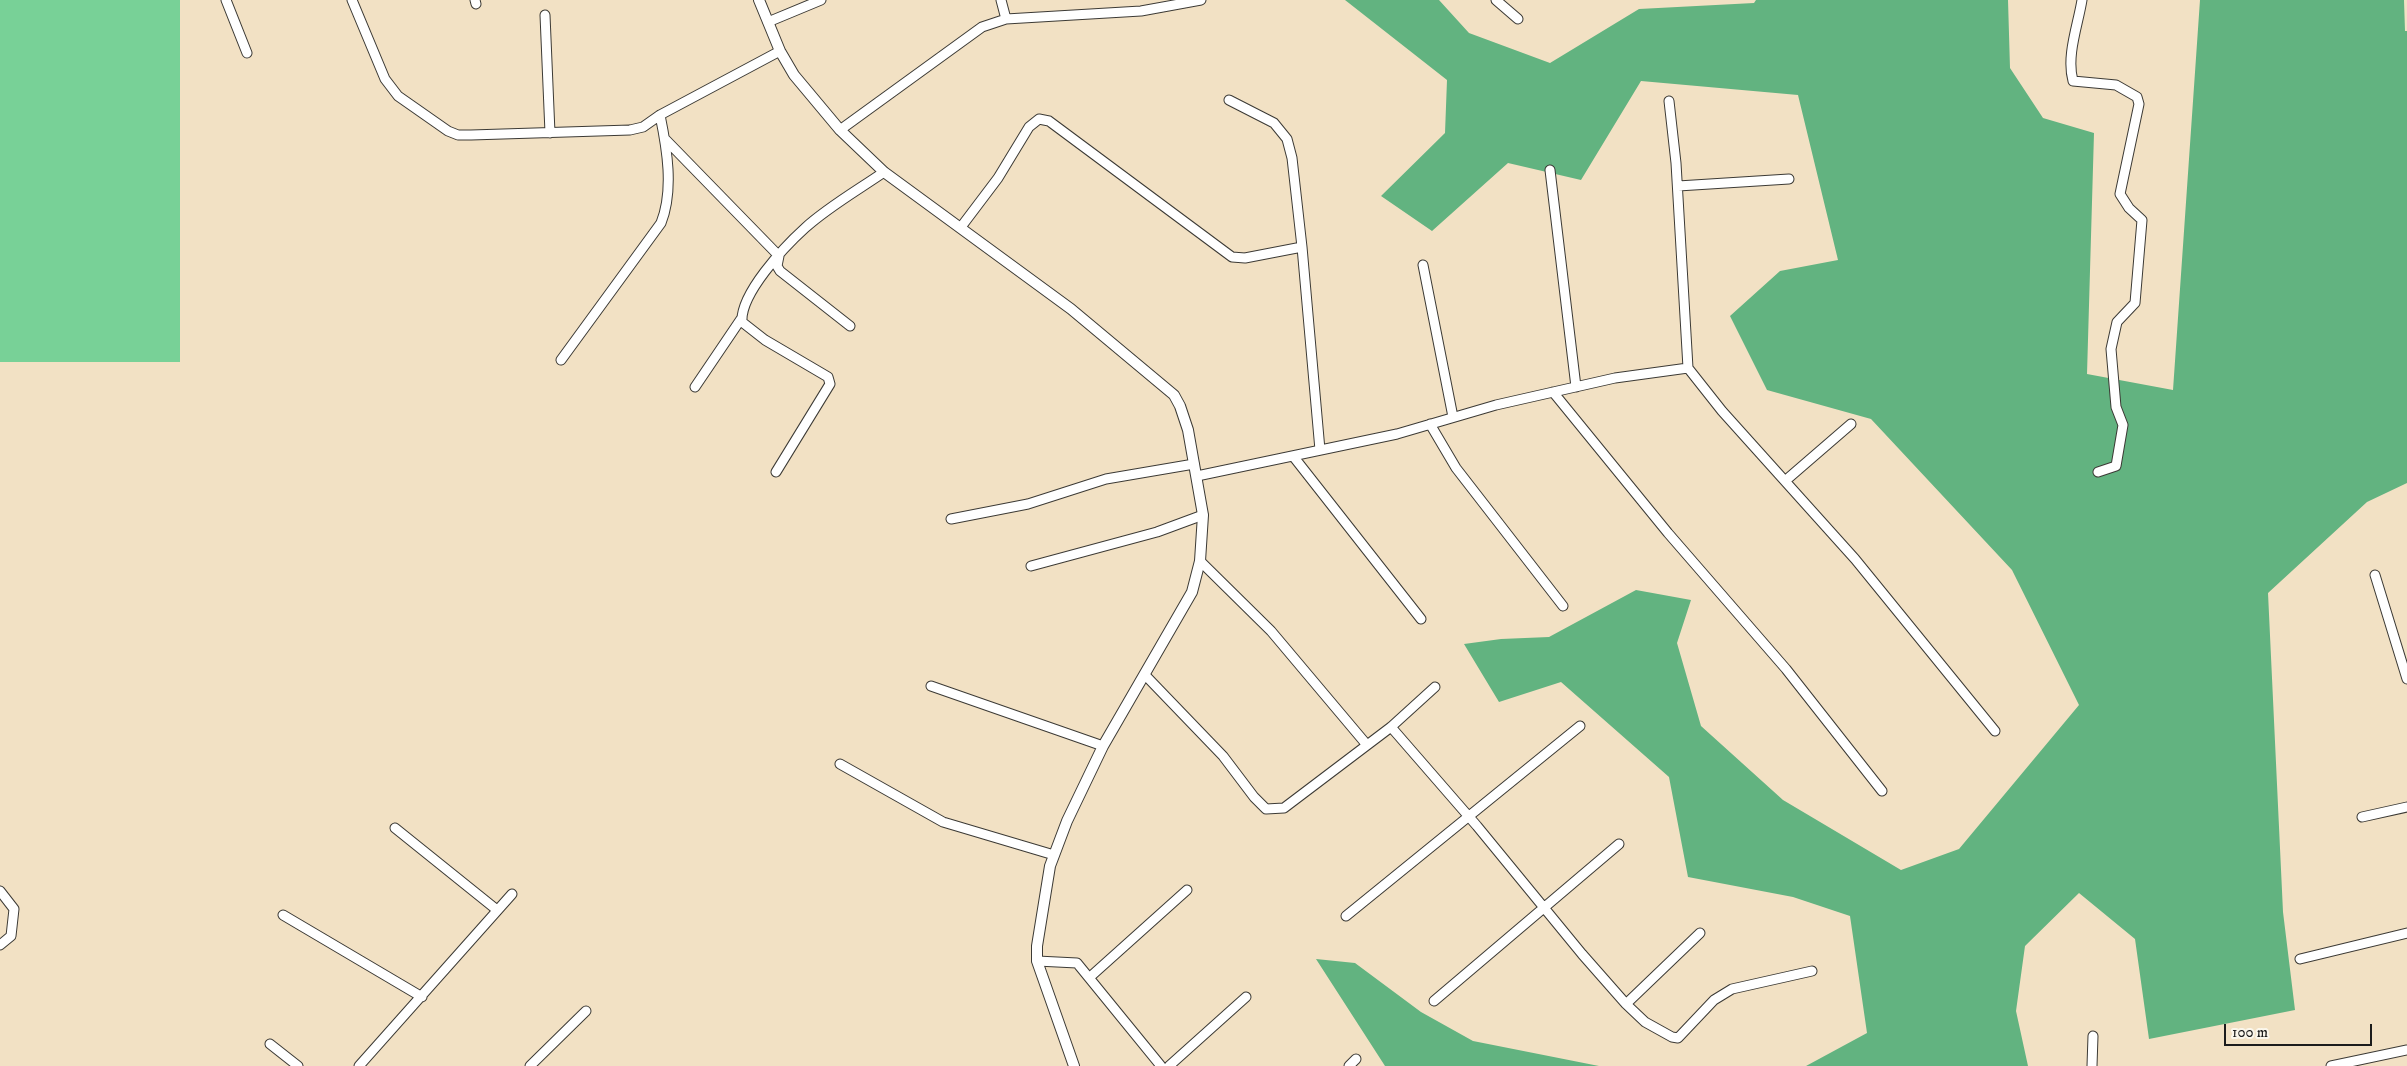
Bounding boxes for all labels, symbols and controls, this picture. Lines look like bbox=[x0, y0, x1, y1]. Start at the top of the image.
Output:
scale bar bbox=[2227, 1014, 2374, 1046]
text: 100 m bbox=[2232, 1023, 2268, 1042]

